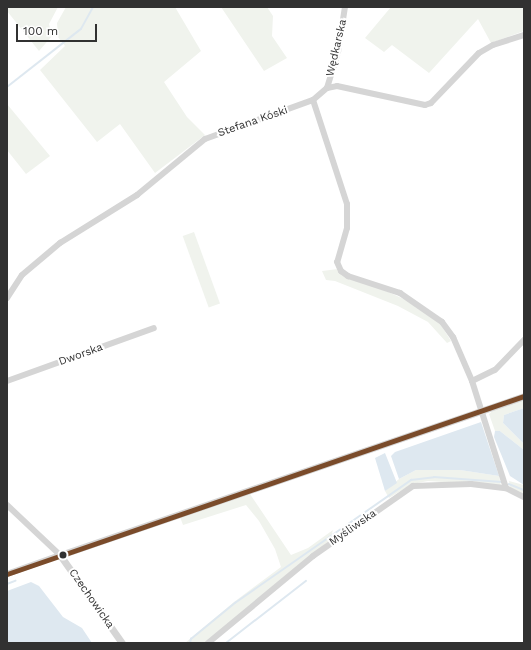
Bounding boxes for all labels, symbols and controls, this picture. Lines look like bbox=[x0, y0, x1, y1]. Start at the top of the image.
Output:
scale bar bbox=[18, 16, 99, 42]
street label: Wędkarska bbox=[324, 18, 350, 78]
text: 100 m bbox=[23, 24, 58, 38]
street label: Stefana Kóski bbox=[216, 104, 290, 140]
street label: Dworska bbox=[57, 341, 105, 369]
street label: Myśliwska bbox=[327, 507, 379, 549]
unlabelled marker bbox=[58, 550, 68, 560]
street label: Czechowicka bbox=[66, 567, 116, 631]

